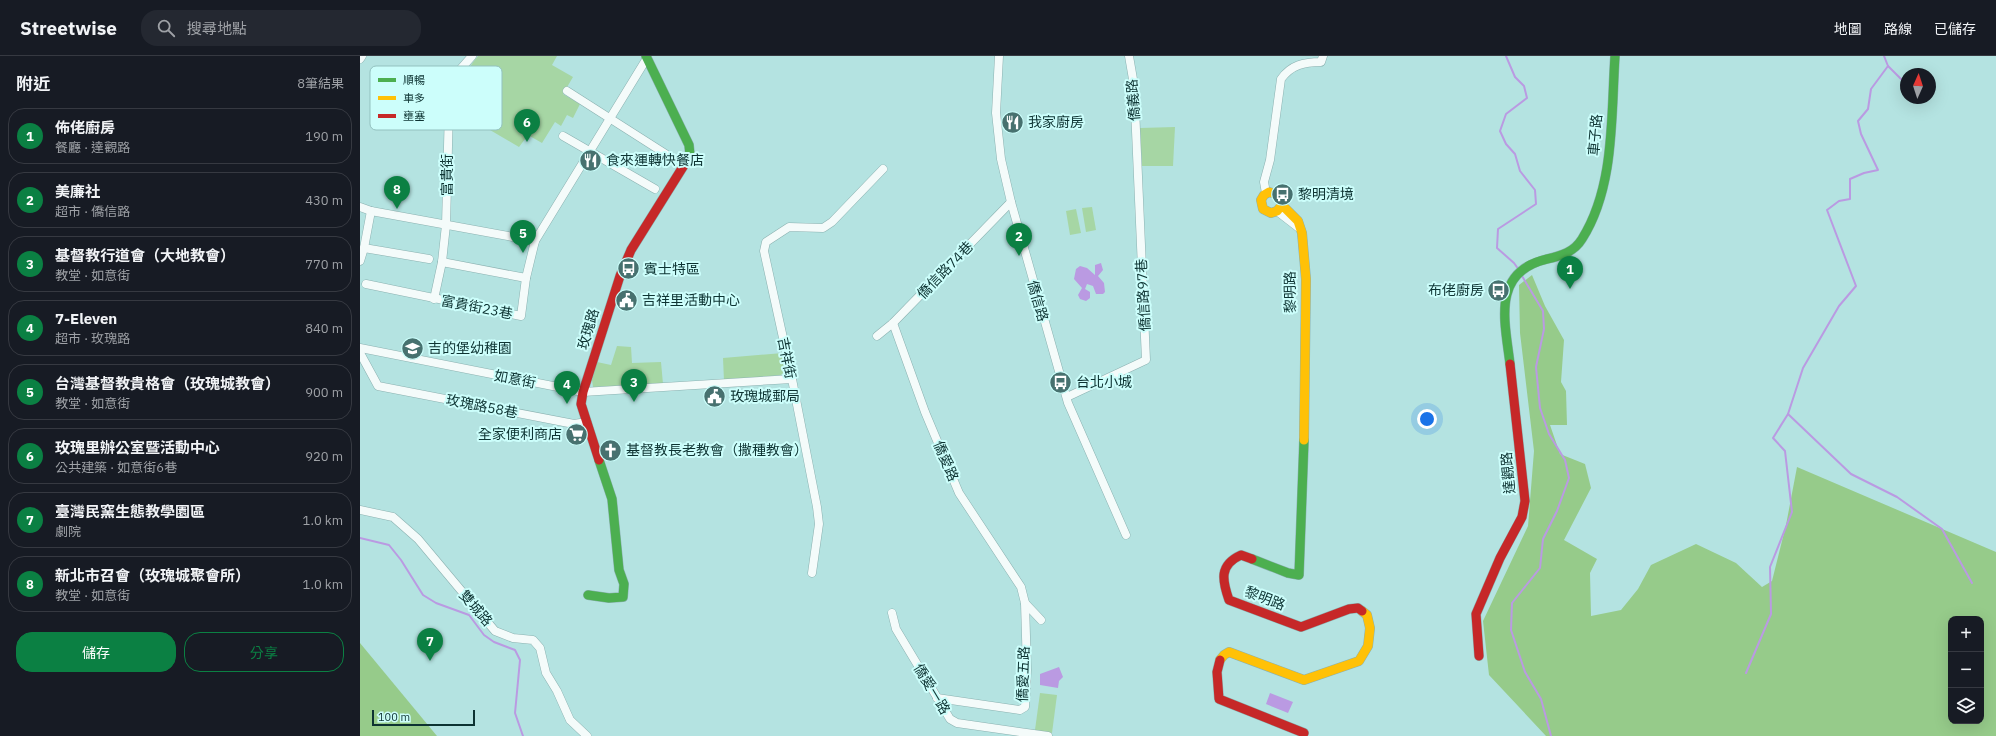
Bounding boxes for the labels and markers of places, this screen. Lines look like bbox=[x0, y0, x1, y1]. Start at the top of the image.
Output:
pin: 6 bbox=[514, 109, 540, 142]
restaurant icon: 我家廚房 bbox=[999, 109, 1025, 135]
place label: 我家廚房 bbox=[1028, 113, 1084, 131]
restaurant icon: 食來運轉快餐店 bbox=[578, 147, 604, 173]
place label: 食來運轉快餐店 bbox=[606, 151, 704, 169]
pin: 8 bbox=[384, 176, 410, 209]
bus stop icon: 黎明清境 bbox=[1270, 181, 1296, 207]
place label: 黎明清境 bbox=[1298, 185, 1354, 203]
pin: 5 bbox=[510, 220, 536, 253]
pin: 2 bbox=[1006, 223, 1032, 256]
bus stop icon: 賓士特區 bbox=[616, 256, 642, 282]
pin: 1 bbox=[1557, 256, 1583, 289]
place label: 賓士特區 bbox=[644, 260, 700, 278]
bus stop icon: 布佬廚房 bbox=[1486, 277, 1512, 303]
place label: 布佬廚房 bbox=[1428, 281, 1484, 299]
public building icon: 吉祥里活動中心 bbox=[613, 287, 639, 313]
place label: 吉祥里活動中心 bbox=[642, 291, 740, 309]
school or university icon: 吉的堡幼稚園 bbox=[399, 335, 425, 361]
place label: 吉的堡幼稚園 bbox=[428, 339, 512, 357]
pin: 3 bbox=[621, 369, 647, 402]
bus stop icon: 台北小城 bbox=[1048, 369, 1074, 395]
pin: 4 bbox=[554, 371, 580, 404]
place label: 台北小城 bbox=[1076, 373, 1132, 391]
public building icon: 玫瑰城郵局 bbox=[701, 383, 727, 409]
place label: 玫瑰城郵局 bbox=[730, 387, 800, 405]
supermarket icon: 全家便利商店 bbox=[564, 421, 590, 447]
place label: 全家便利商店 bbox=[478, 425, 562, 443]
church icon: 基督教長老教會（撒種教會） bbox=[597, 437, 623, 463]
place label: 基督教長老教會（撒種教會） bbox=[626, 441, 808, 459]
pin: 7 bbox=[417, 628, 443, 661]

